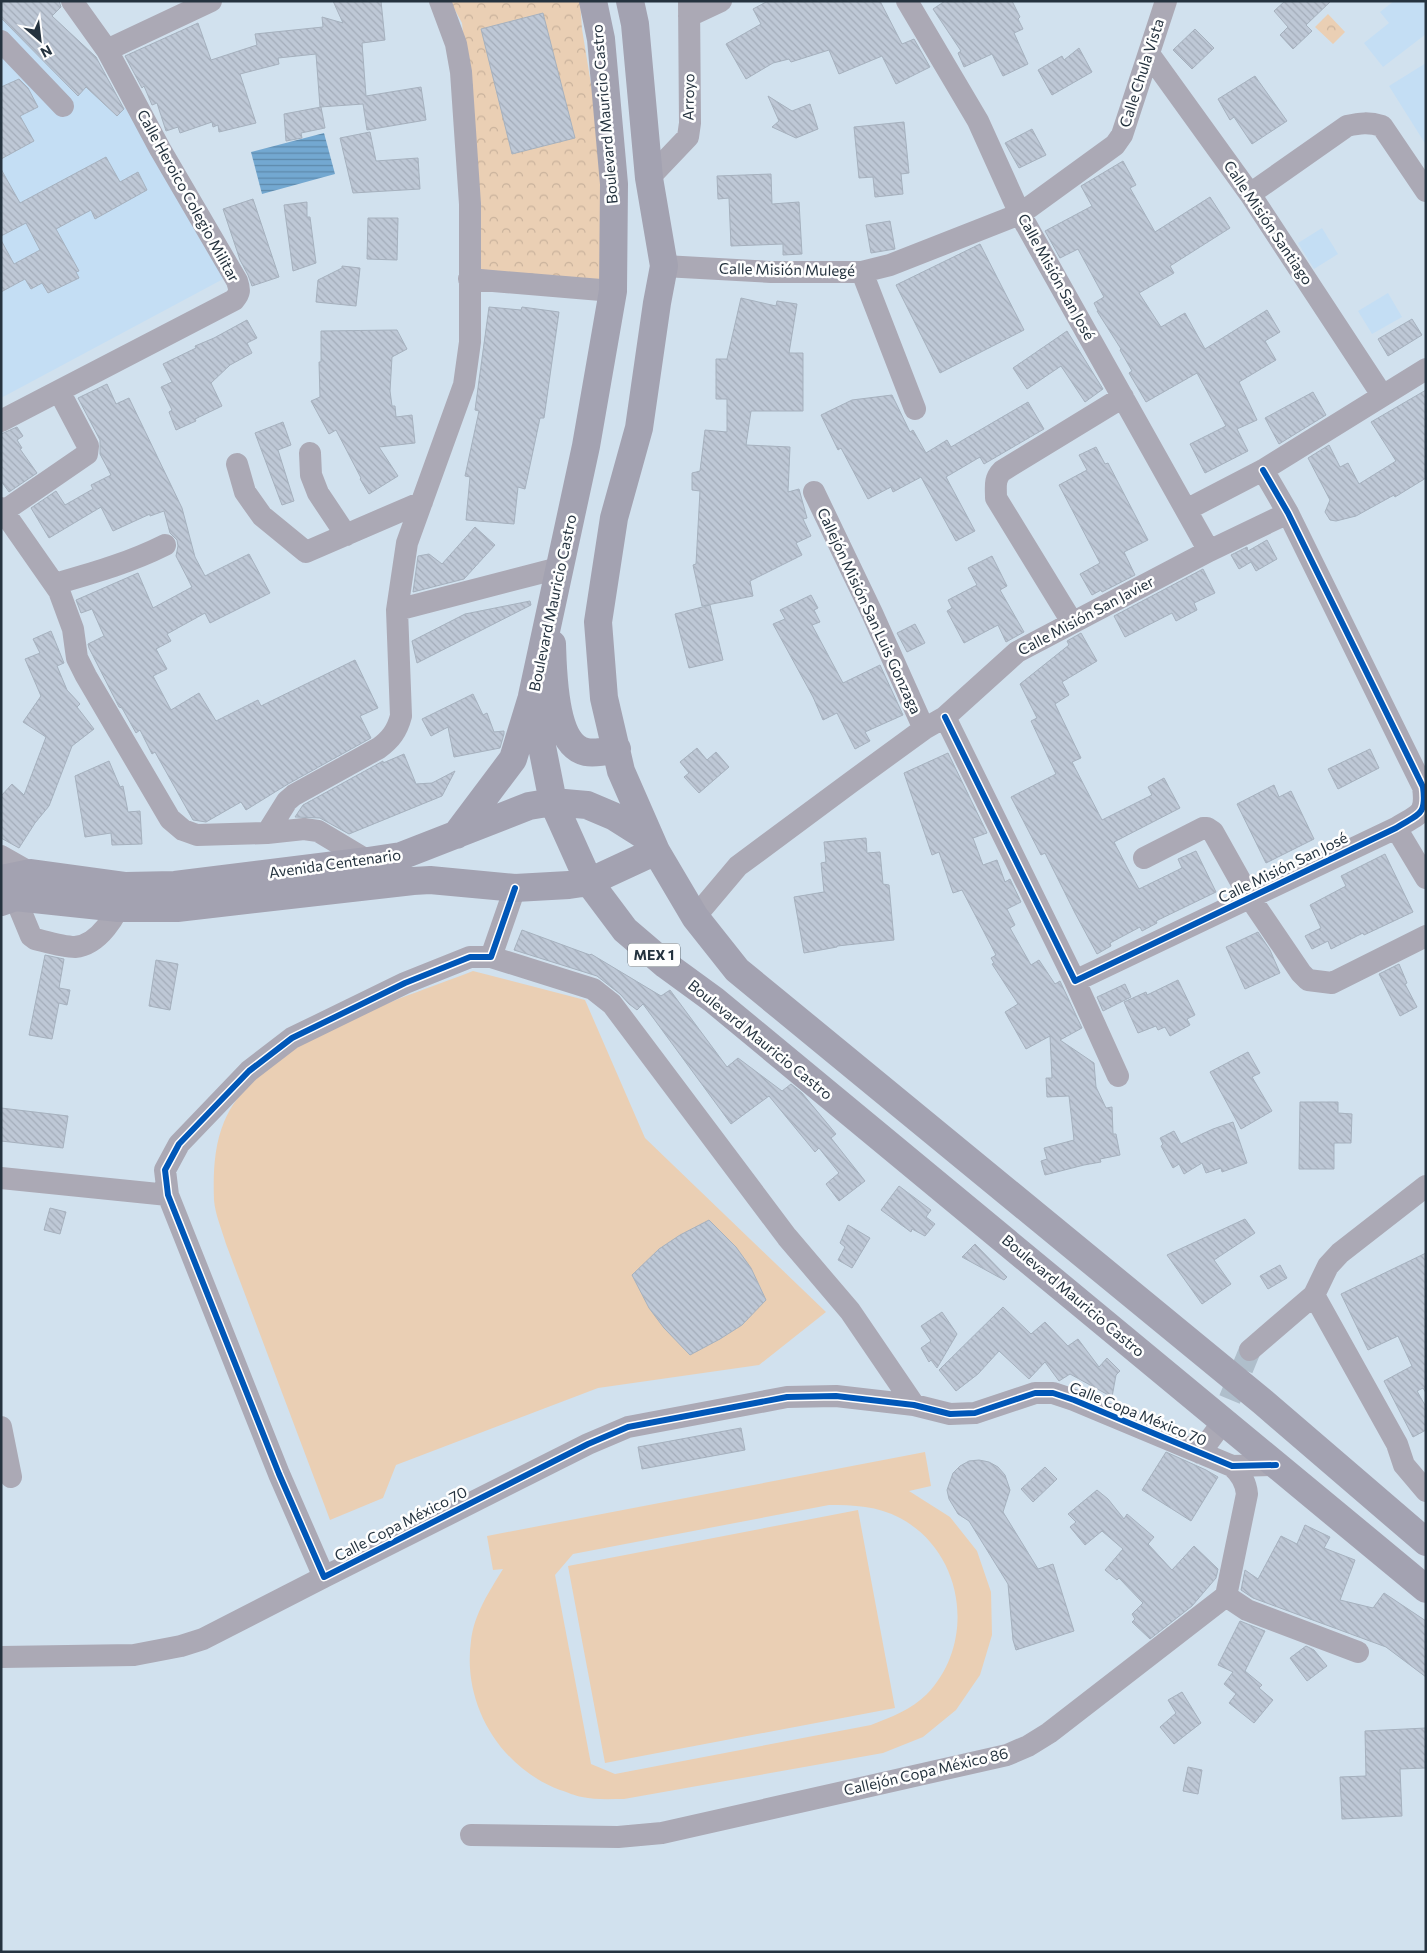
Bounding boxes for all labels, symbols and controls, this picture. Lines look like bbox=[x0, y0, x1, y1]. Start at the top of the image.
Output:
north arrow bbox=[15, 15, 65, 65]
street label: Calle Chula Vista bbox=[1115, 16, 1167, 129]
street label: Boulevard Mauricio Castro bbox=[587, 23, 621, 205]
text: N bbox=[38, 42, 55, 62]
street label: Arroyo bbox=[679, 73, 697, 121]
street label: Calle Heroico Colegio Militar bbox=[134, 106, 244, 285]
street label: Calle Misión Santiago bbox=[1221, 157, 1317, 288]
street label: Calle Misión San José bbox=[1015, 210, 1099, 343]
street label: Calle Misión Mulegé bbox=[719, 259, 855, 279]
street label: Callejón Misión San Luis Gonzaga bbox=[814, 505, 926, 717]
street label: Boulevard Mauricio Castro bbox=[524, 513, 580, 693]
street label: Calle Misión San Javier bbox=[1014, 572, 1157, 659]
street label: Calle Misión San José bbox=[1215, 828, 1350, 906]
street label: Avenida Centenario bbox=[268, 845, 402, 881]
road number: MEX 1 bbox=[628, 944, 680, 966]
street label: Boulevard Mauricio Castro bbox=[685, 975, 836, 1103]
street label: Boulevard Mauricio Castro bbox=[999, 1230, 1149, 1360]
street label: Calle Copa México 70 bbox=[1067, 1377, 1210, 1449]
street label: Calle Copa México 70 bbox=[331, 1482, 470, 1564]
street label: Callejón Copa México 86 bbox=[842, 1743, 1010, 1799]

